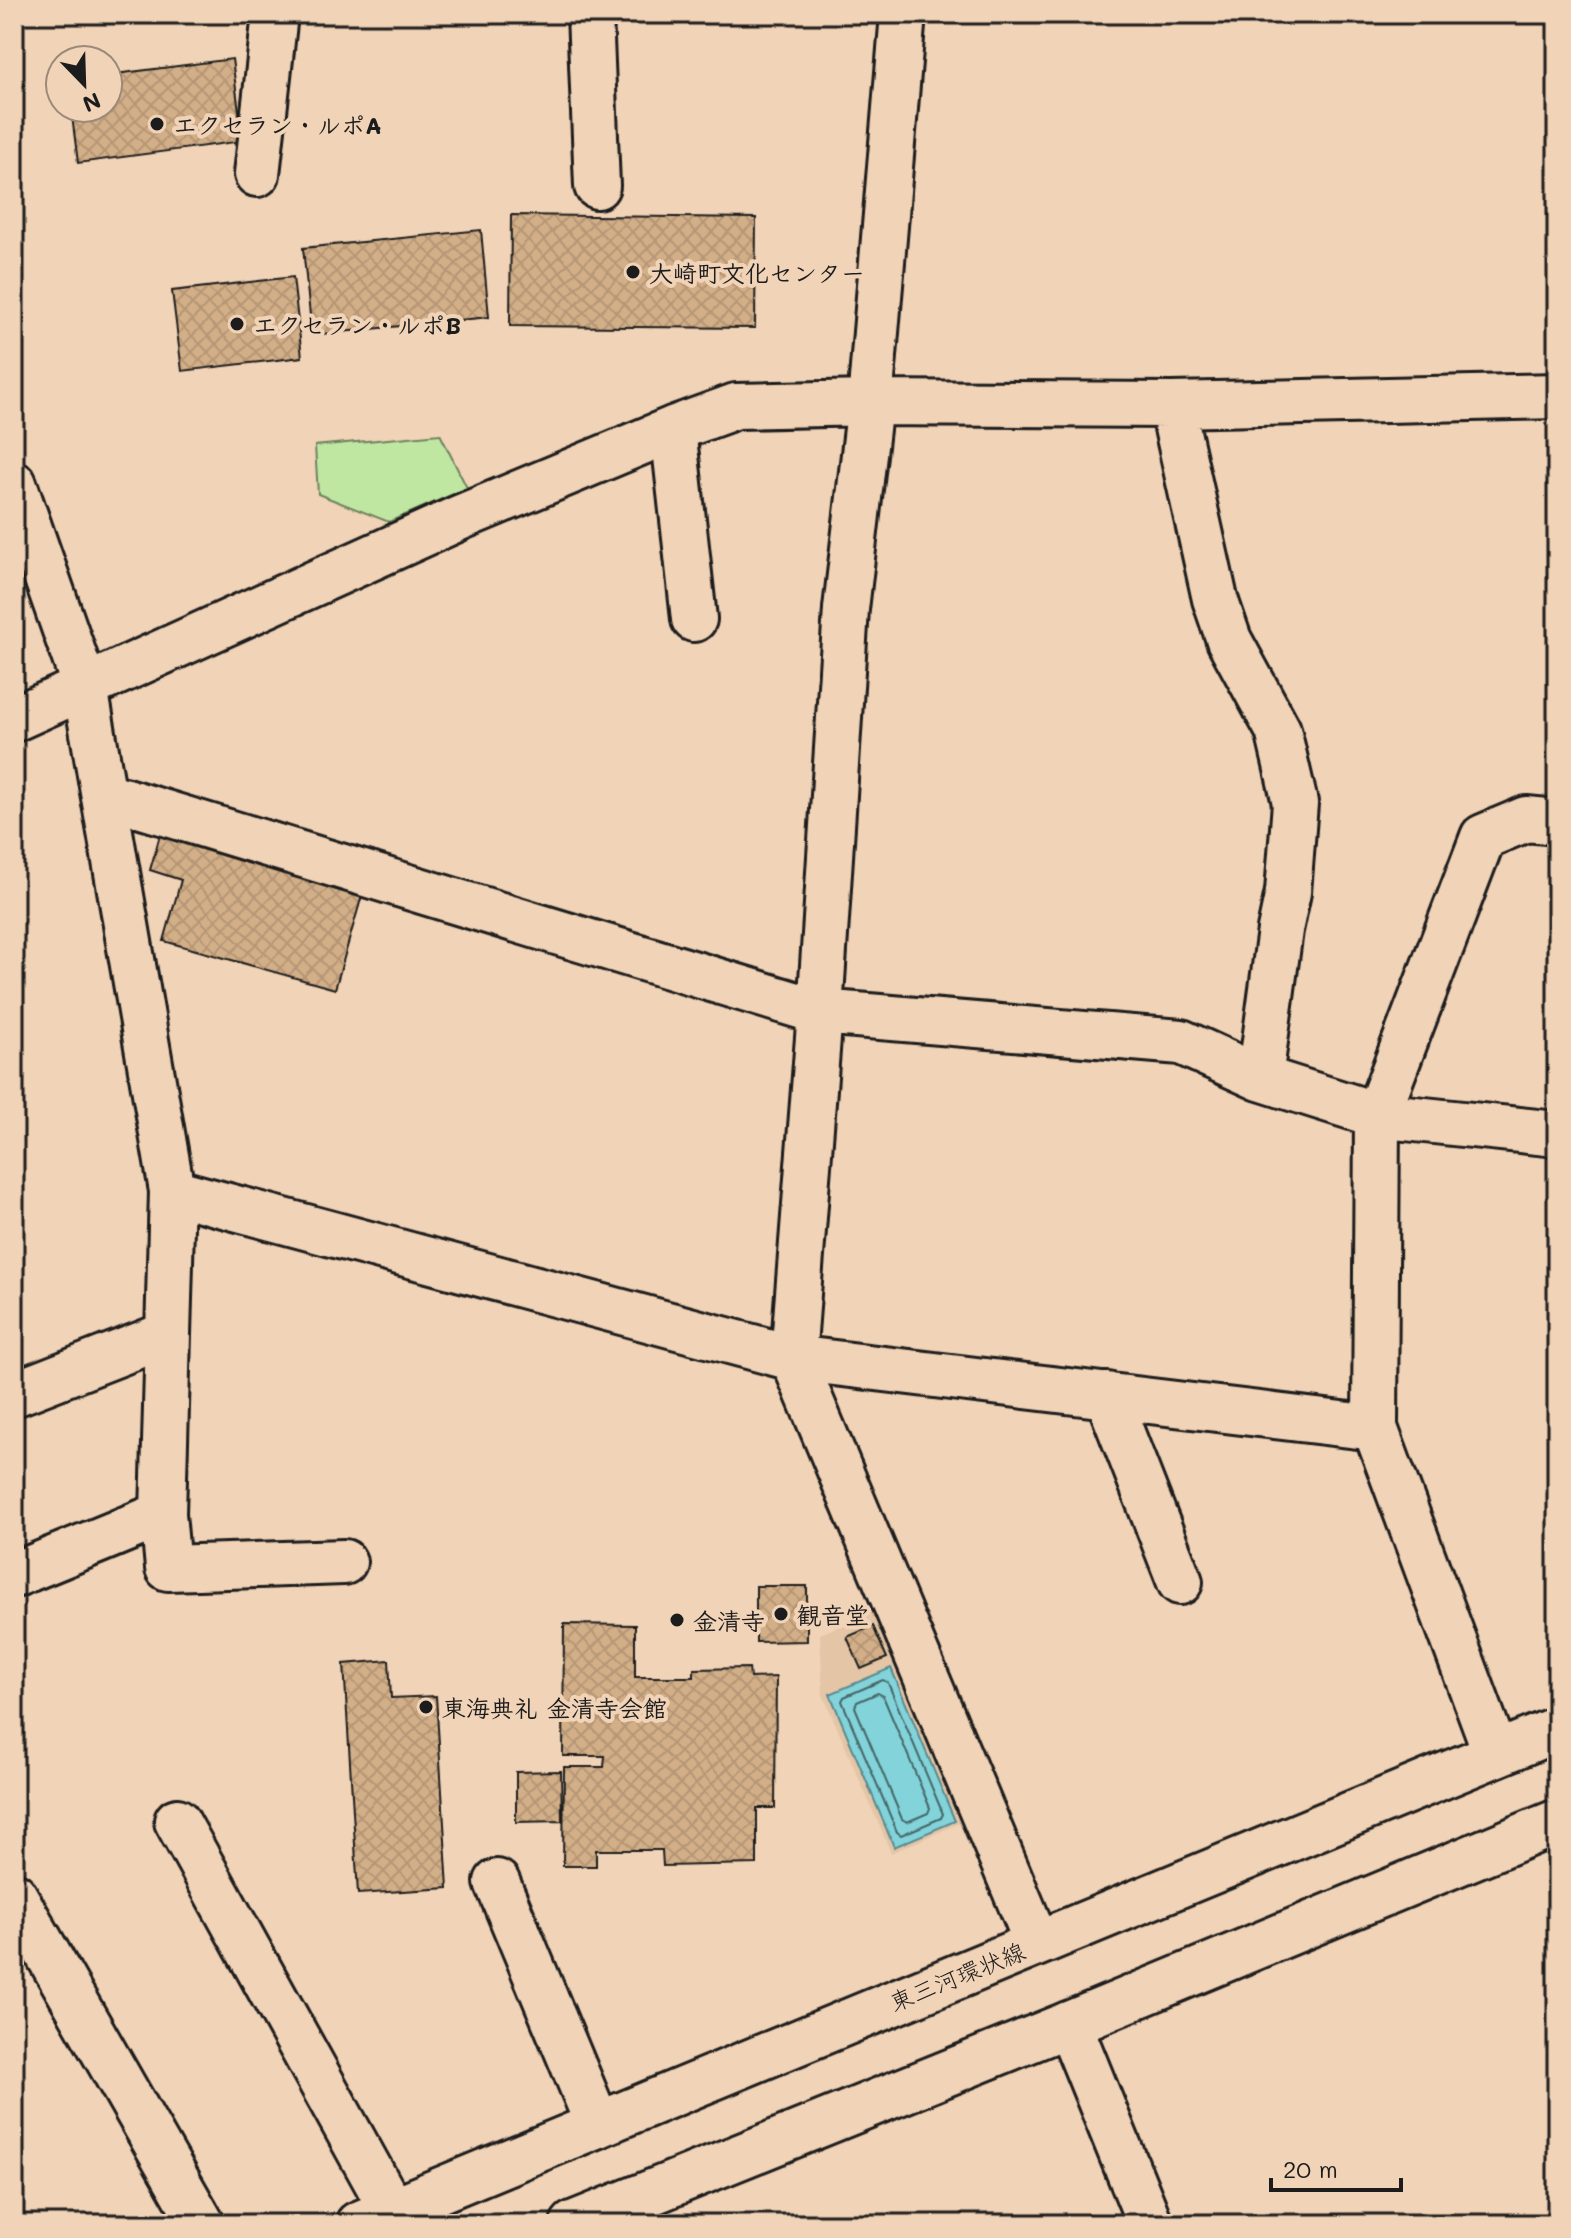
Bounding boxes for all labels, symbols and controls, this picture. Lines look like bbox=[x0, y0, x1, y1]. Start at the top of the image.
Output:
north arrow bbox=[44, 44, 124, 124]
text: N bbox=[79, 86, 105, 119]
place label: エクセラン・ルポA bbox=[173, 109, 382, 140]
marker: エクセラン・ルポA bbox=[148, 115, 166, 133]
place label: 大崎町文化センター bbox=[649, 257, 865, 288]
marker: 大崎町文化センター bbox=[624, 263, 642, 281]
place label: エクセラン・ルポB bbox=[253, 309, 461, 340]
marker: エクセラン・ルポB bbox=[228, 315, 246, 333]
place label: 観音堂 bbox=[797, 1599, 869, 1630]
place label: 金清寺 bbox=[693, 1605, 765, 1636]
marker: 観音堂 bbox=[772, 1605, 790, 1623]
marker: 金清寺 bbox=[668, 1611, 686, 1629]
place label: 東海典礼 金清寺会館 bbox=[442, 1692, 667, 1723]
marker: 東海典礼 金清寺会館 bbox=[417, 1698, 435, 1716]
street label: 東三河環状線 bbox=[884, 1935, 1030, 2017]
scale bar bbox=[1271, 2142, 1401, 2192]
text: 20 m bbox=[1283, 2153, 1338, 2184]

